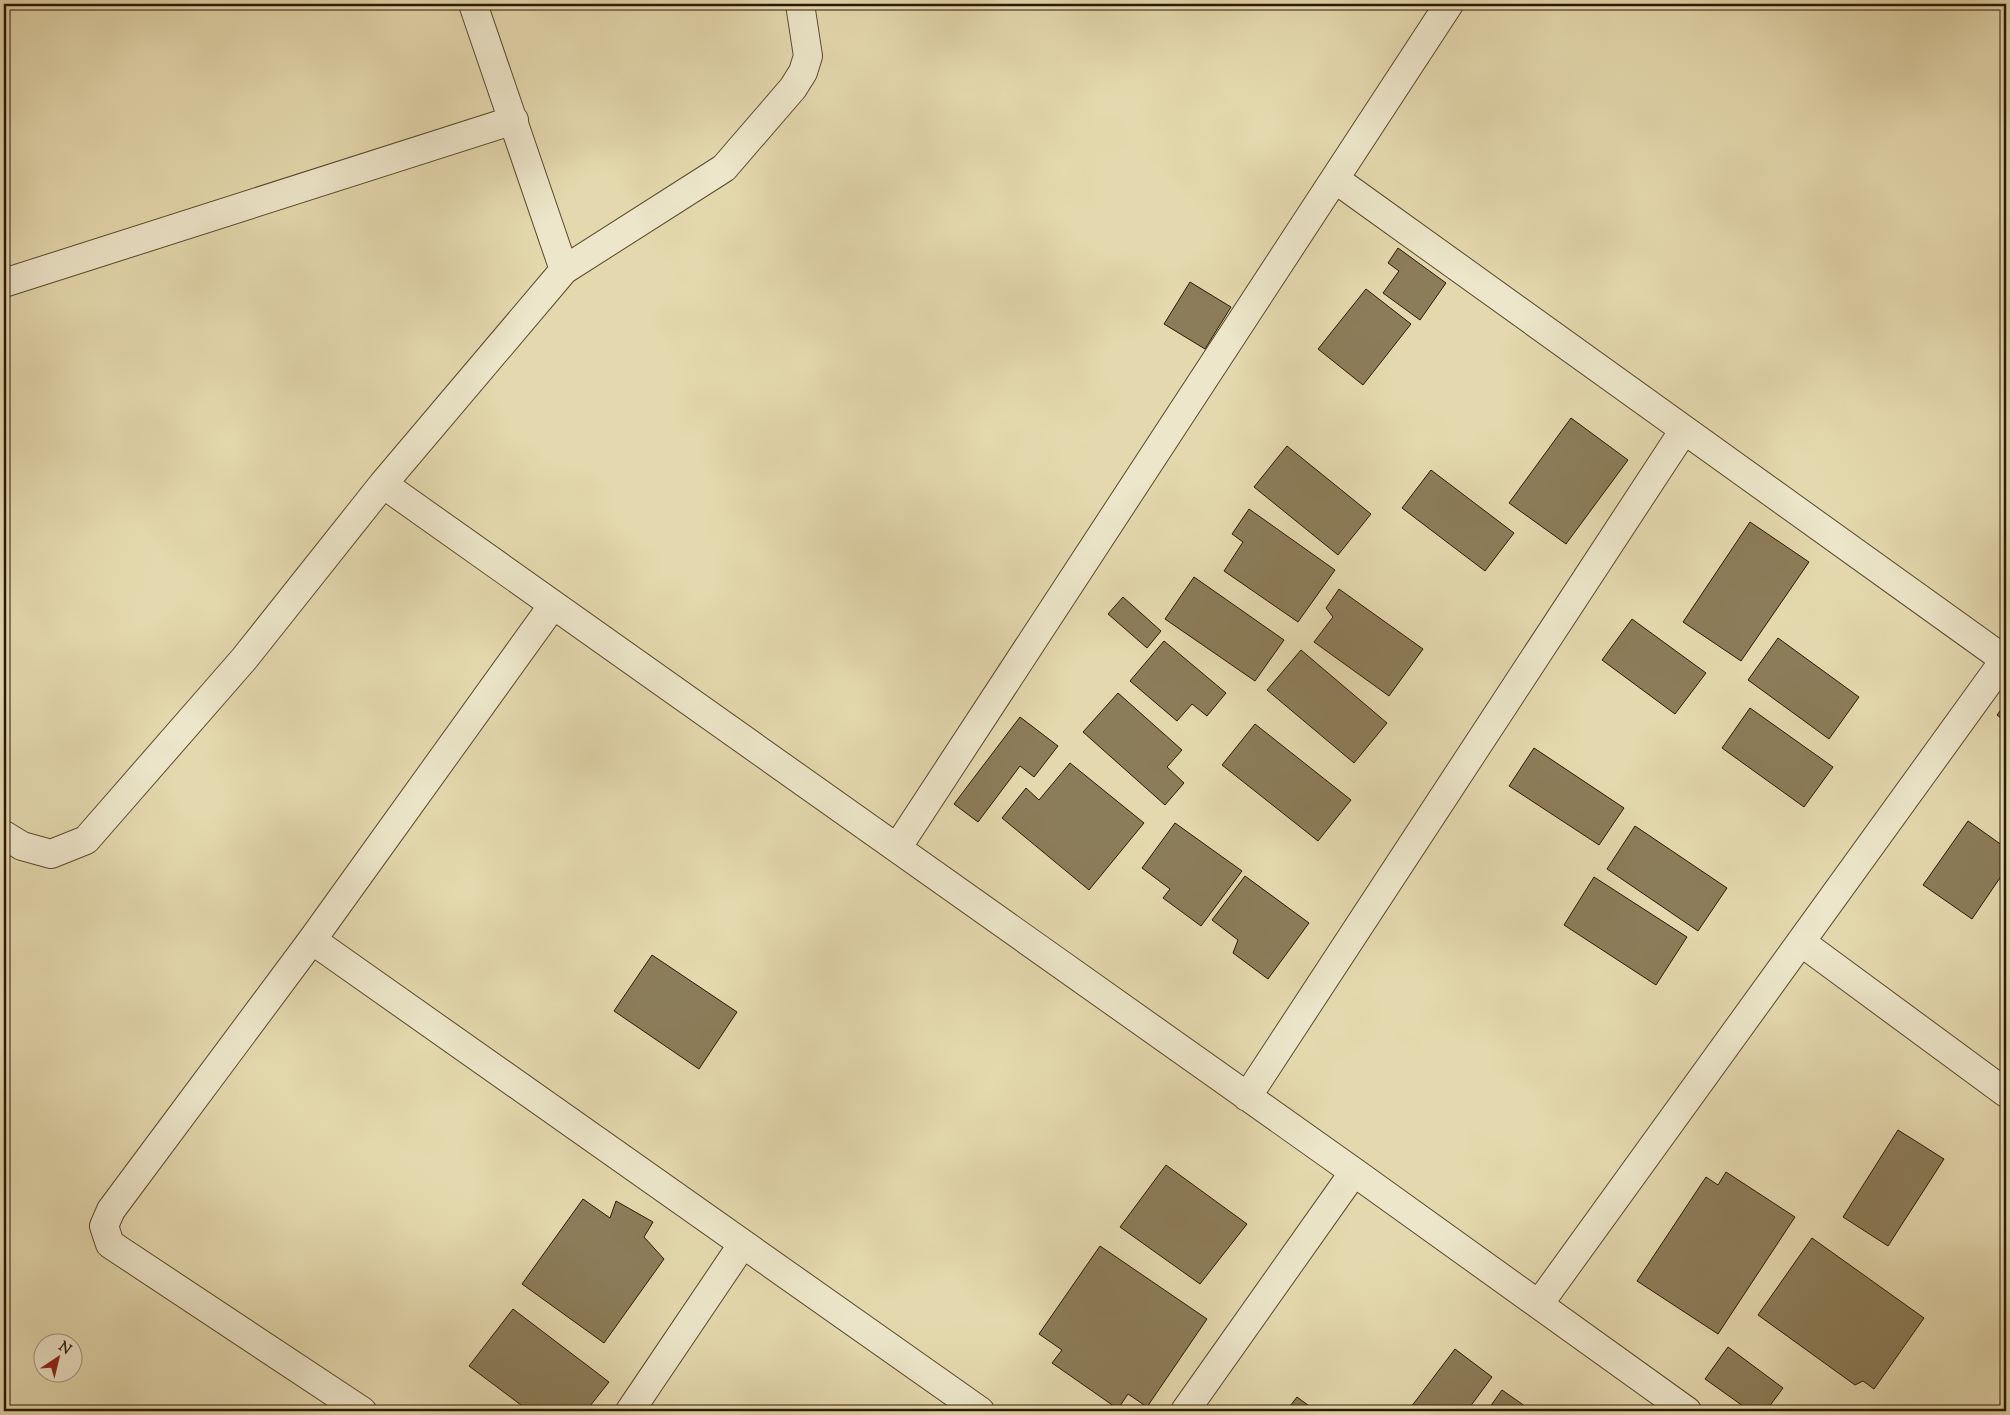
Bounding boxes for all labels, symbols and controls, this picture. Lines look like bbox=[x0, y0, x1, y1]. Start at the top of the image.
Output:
north arrow bbox=[32, 1332, 82, 1382]
text: N bbox=[54, 1338, 75, 1360]

